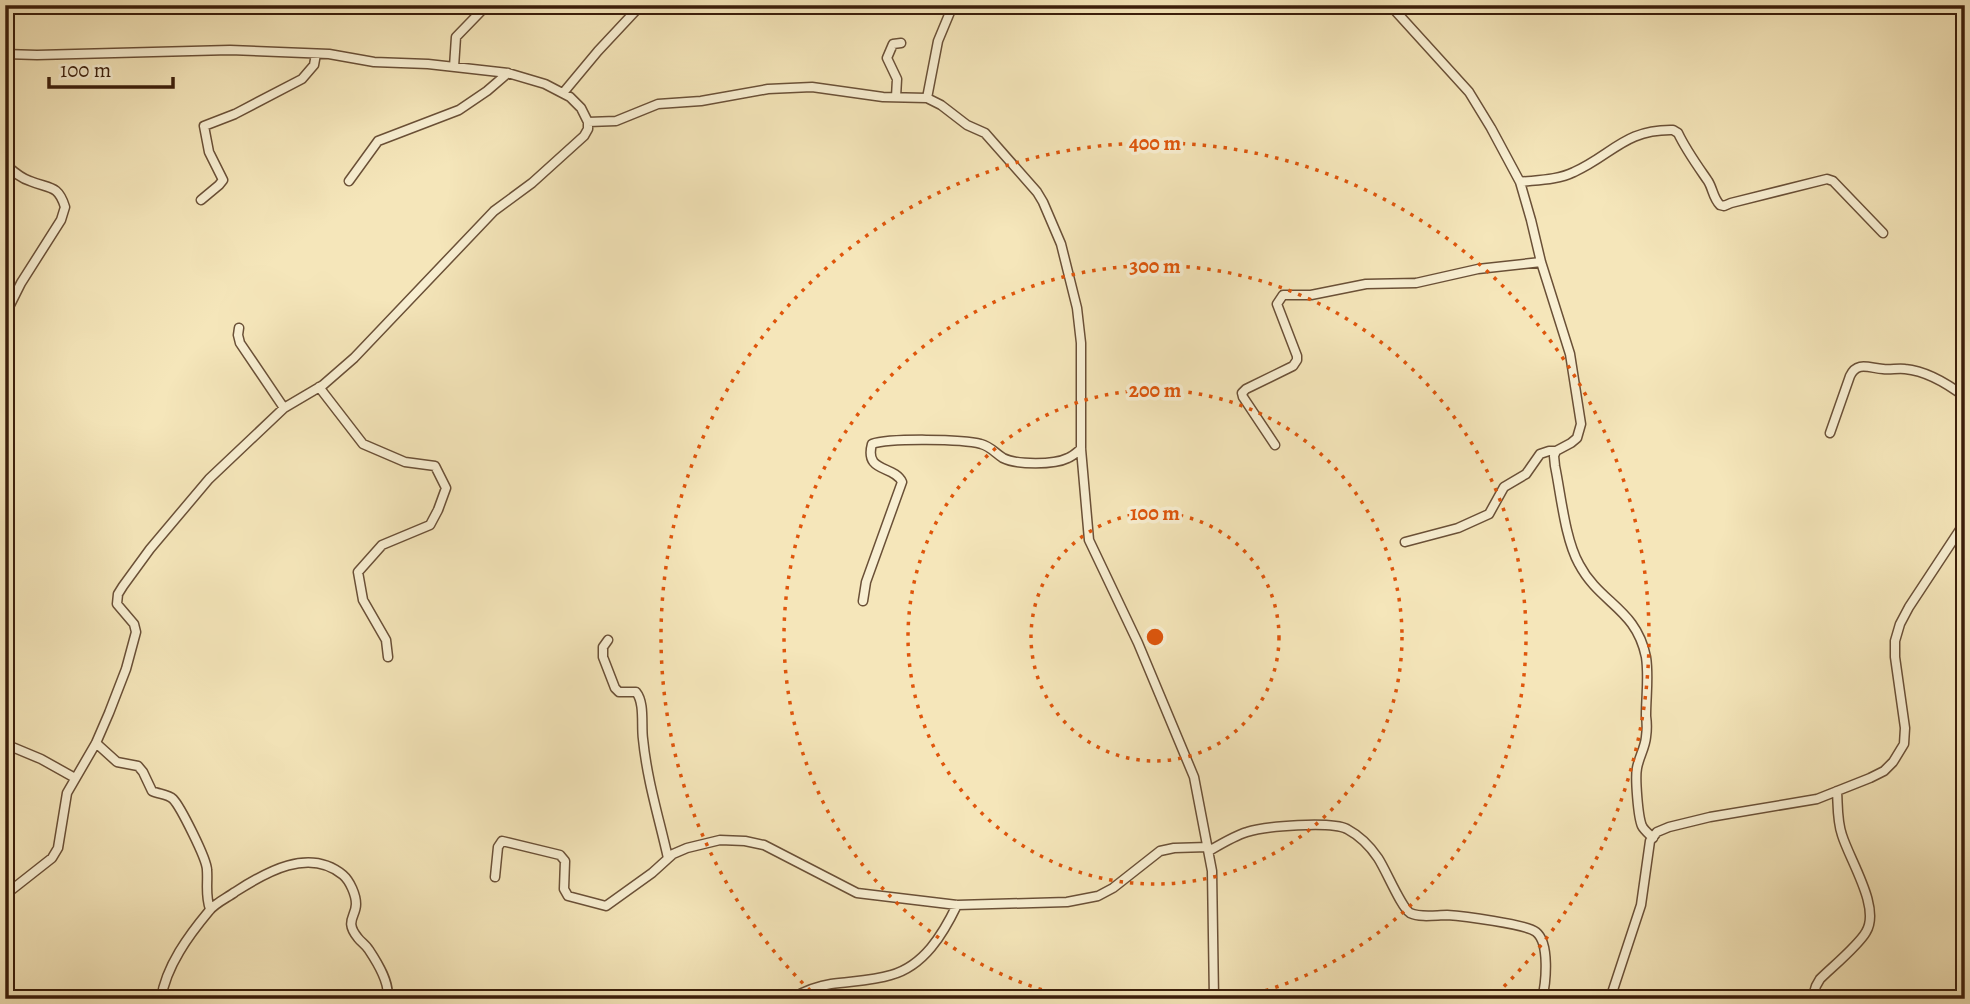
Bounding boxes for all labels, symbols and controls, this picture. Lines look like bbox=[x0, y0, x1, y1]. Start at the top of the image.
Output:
scale bar bbox=[49, 46, 173, 90]
text: 100 m bbox=[60, 56, 111, 84]
text: 400 m bbox=[1129, 129, 1182, 157]
text: 300 m bbox=[1129, 252, 1181, 280]
text: 200 m bbox=[1129, 376, 1182, 404]
text: 100 m bbox=[1130, 499, 1180, 527]
centre of rings bbox=[1143, 625, 1167, 649]

